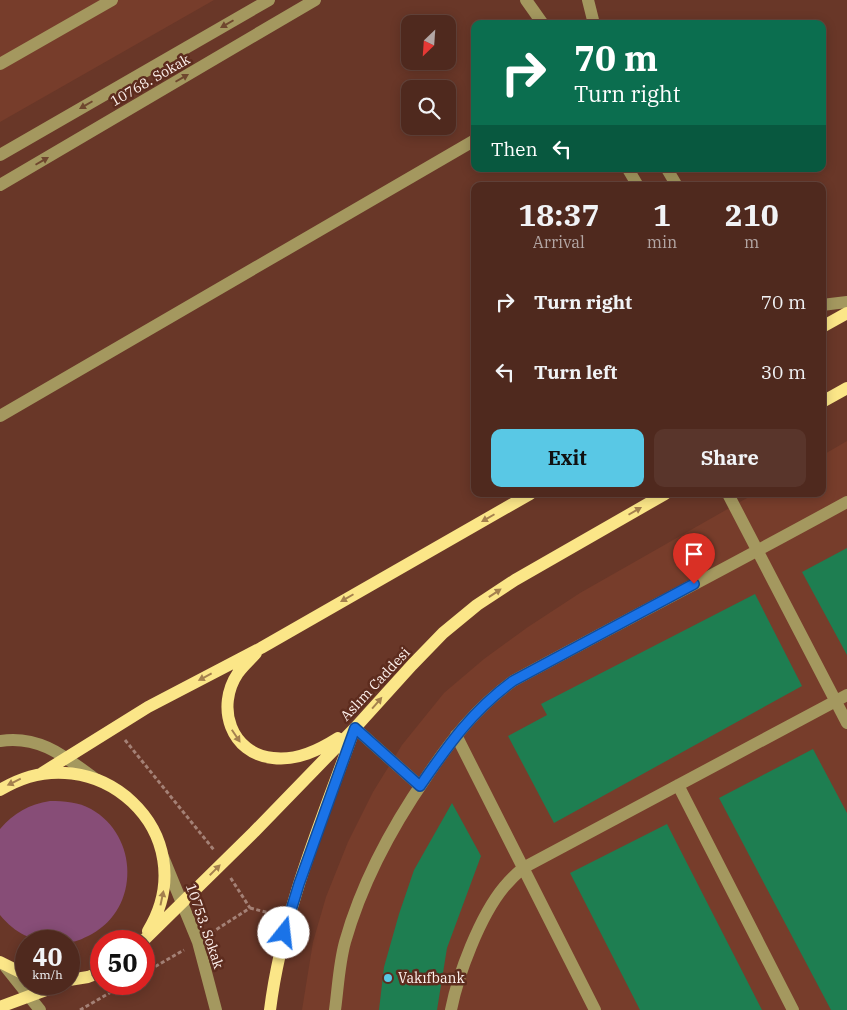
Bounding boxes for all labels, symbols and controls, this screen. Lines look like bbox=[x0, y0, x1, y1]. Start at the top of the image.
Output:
north arrow bbox=[401, 15, 456, 70]
map controls bbox=[401, 15, 456, 135]
one-way arrow bbox=[221, 20, 234, 29]
text: 70 m bbox=[574, 35, 658, 81]
icon: right bbox=[491, 40, 556, 105]
street label: 10768. Sokak bbox=[107, 50, 194, 110]
one-way arrow bbox=[176, 74, 189, 83]
text: Turn right bbox=[574, 79, 681, 108]
button: search bbox=[401, 80, 456, 135]
one-way arrow bbox=[80, 101, 93, 110]
icon: left bbox=[548, 135, 576, 163]
text: Then bbox=[491, 137, 538, 161]
one-way arrow bbox=[35, 156, 49, 165]
text: 18:37 bbox=[518, 195, 599, 234]
text: 1 bbox=[653, 195, 671, 234]
text: 210 bbox=[725, 195, 779, 234]
text: Arrival bbox=[533, 232, 585, 252]
text: min bbox=[647, 232, 677, 252]
text: m bbox=[744, 232, 759, 252]
icon: right bbox=[491, 288, 519, 316]
text: Turn right bbox=[534, 290, 632, 314]
text: 70 m bbox=[761, 290, 806, 314]
icon: left bbox=[491, 358, 519, 386]
text: Turn left bbox=[534, 360, 617, 384]
text: 30 m bbox=[761, 360, 806, 384]
button: Exit bbox=[491, 429, 644, 487]
button: Share bbox=[654, 429, 806, 487]
one-way arrow bbox=[629, 506, 642, 515]
one-way arrow bbox=[481, 514, 495, 522]
pin bbox=[673, 533, 715, 584]
icon: arrive bbox=[680, 540, 708, 568]
one-way arrow bbox=[488, 588, 502, 598]
one-way arrow bbox=[340, 594, 354, 603]
street label: Aslım Caddesi bbox=[336, 643, 414, 725]
one-way arrow bbox=[197, 673, 212, 681]
one-way arrow bbox=[371, 698, 383, 710]
one-way arrow bbox=[232, 730, 241, 743]
one-way arrow bbox=[7, 778, 21, 786]
one-way arrow bbox=[209, 864, 221, 876]
street label: 10753. Sokak bbox=[182, 881, 228, 972]
one-way arrow bbox=[158, 889, 166, 905]
position arrow bbox=[257, 906, 309, 958]
speed limit sign: 50 bbox=[90, 930, 155, 995]
text: 40 bbox=[32, 940, 63, 973]
text: km/h bbox=[32, 967, 63, 982]
place label: Vakıfbank bbox=[398, 969, 466, 987]
marker: Vakıfbank bbox=[382, 972, 394, 984]

